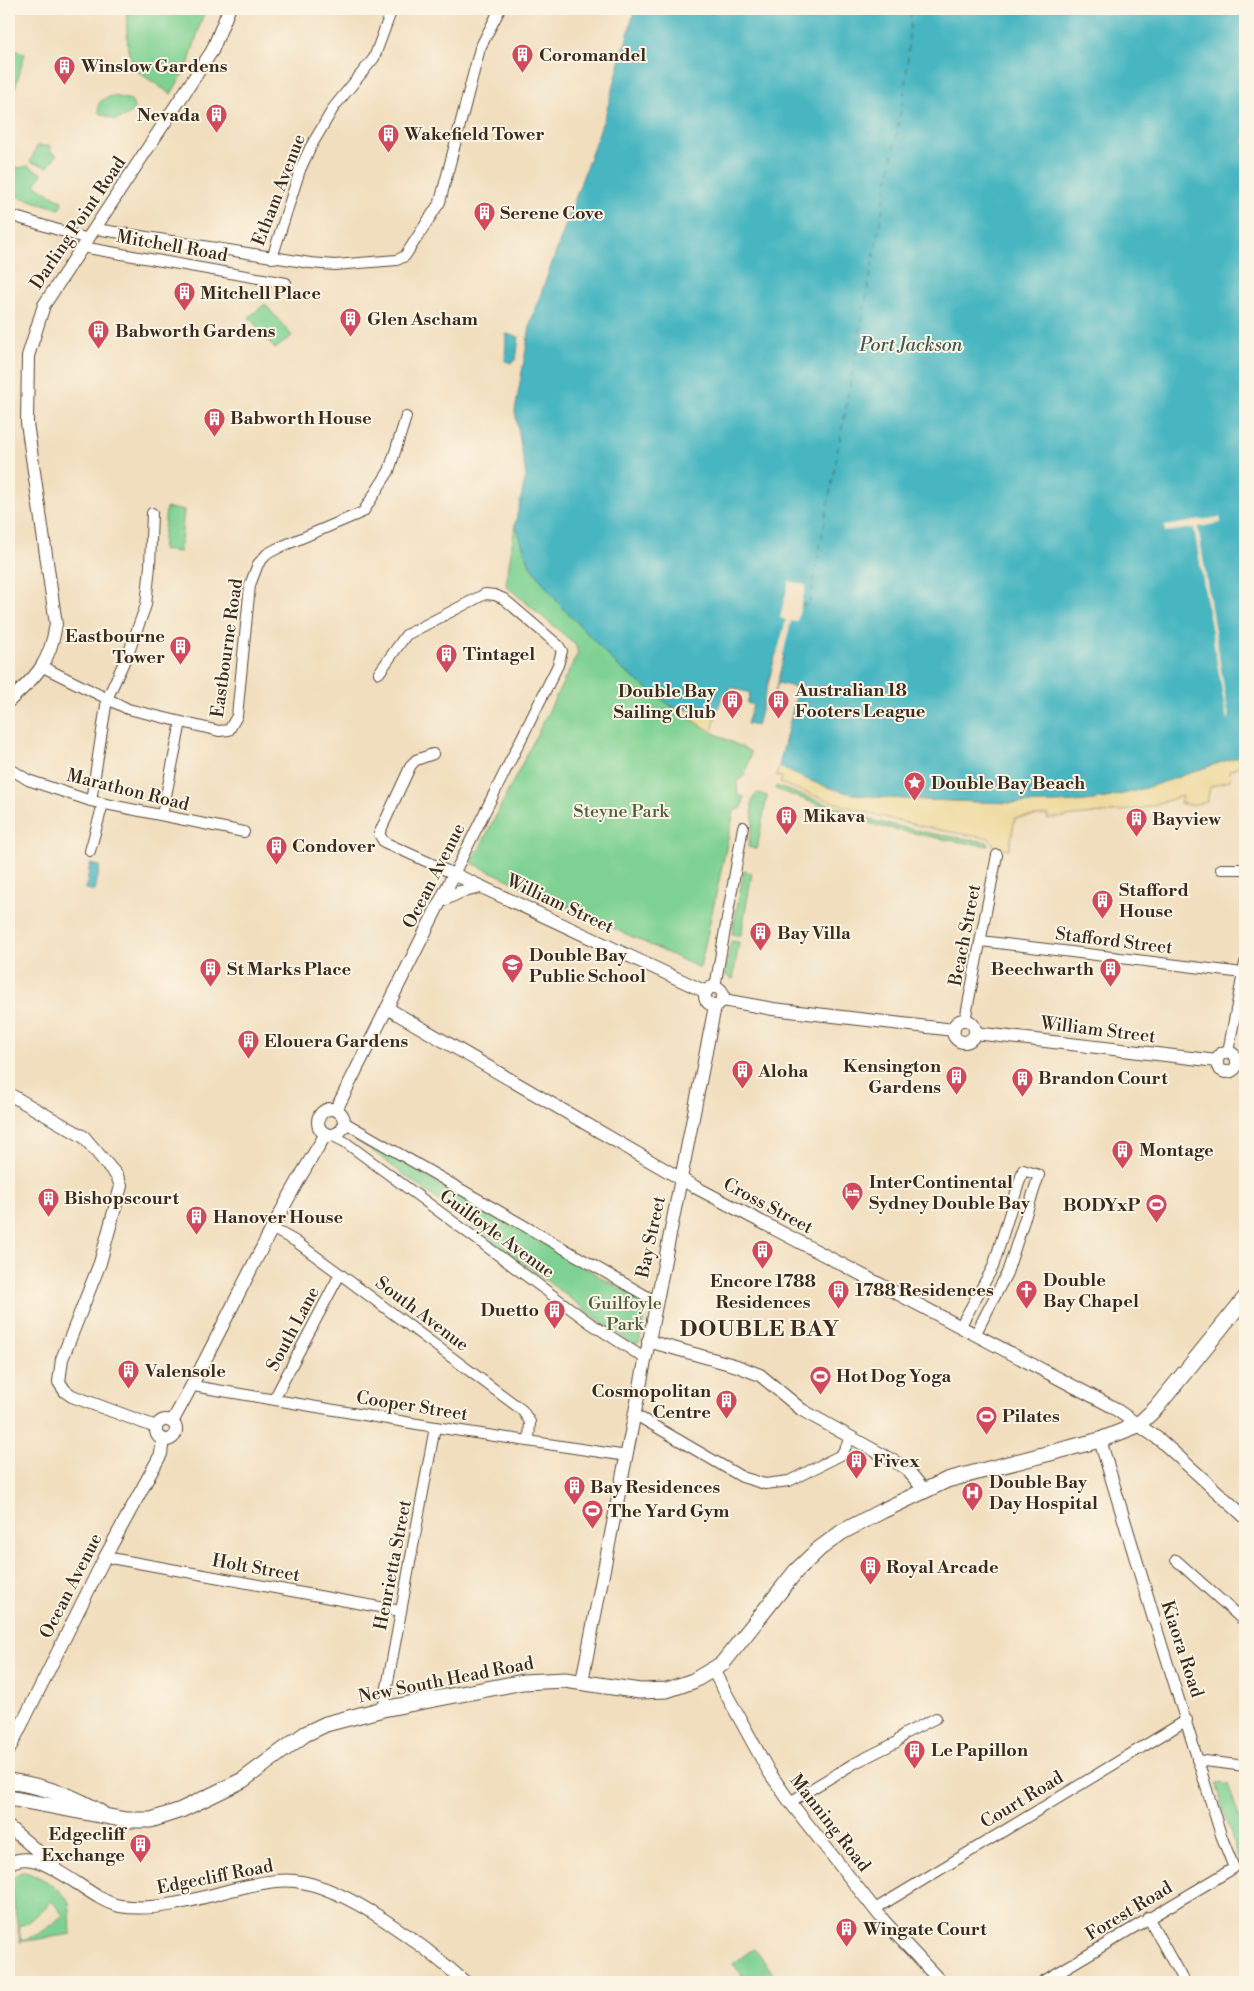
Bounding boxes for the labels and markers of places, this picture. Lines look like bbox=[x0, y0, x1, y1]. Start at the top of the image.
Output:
building icon: Coromandel bbox=[511, 43, 535, 74]
place label: Coromandel bbox=[539, 44, 646, 67]
building icon: Winslow Gardens bbox=[53, 54, 77, 85]
place label: Winslow Gardens bbox=[80, 55, 228, 78]
building icon: Nevada bbox=[204, 103, 228, 134]
place label: Nevada bbox=[137, 104, 200, 127]
building icon: Wakefield Tower bbox=[376, 122, 400, 153]
place label: Wakefield Tower bbox=[403, 123, 545, 146]
building icon: Serene Cove bbox=[472, 201, 496, 232]
place label: Serene Cove bbox=[500, 202, 604, 225]
building icon: Mitchell Place bbox=[172, 281, 196, 312]
place label: Mitchell Place bbox=[200, 282, 321, 305]
building icon: Glen Ascham bbox=[339, 307, 363, 338]
place label: Glen Ascham bbox=[367, 308, 478, 331]
building icon: Babworth Gardens bbox=[87, 319, 111, 350]
place label: Babworth Gardens bbox=[115, 320, 276, 343]
building icon: Babworth House bbox=[202, 406, 226, 437]
place label: Babworth House bbox=[230, 407, 372, 430]
place label: Eastbourne Tower bbox=[65, 625, 165, 669]
building icon: Eastbourne Tower bbox=[169, 634, 193, 665]
building icon: Tintagel bbox=[435, 642, 459, 673]
place label: Tintagel bbox=[463, 643, 535, 666]
place label: Australian 18 Footers League bbox=[794, 679, 926, 723]
place label: Double Bay Sailing Club bbox=[613, 680, 717, 724]
building icon: Australian 18 Footers League bbox=[767, 688, 791, 719]
building icon: Double Bay Sailing Club bbox=[720, 689, 744, 720]
place icon: Double Bay Beach bbox=[903, 771, 927, 802]
place label: Double Bay Beach bbox=[931, 772, 1085, 795]
building icon: Mikava bbox=[775, 804, 799, 835]
place label: Mikava bbox=[803, 805, 865, 828]
building icon: Bayview bbox=[1124, 807, 1148, 838]
place label: Bayview bbox=[1152, 808, 1222, 831]
building icon: Condover bbox=[264, 834, 288, 865]
place label: Condover bbox=[292, 835, 376, 858]
place label: Stafford House bbox=[1119, 879, 1189, 923]
building icon: Stafford House bbox=[1091, 888, 1115, 919]
building icon: Bay Villa bbox=[749, 921, 773, 952]
place label: Bay Villa bbox=[777, 922, 851, 945]
place label: Double Bay Public School bbox=[529, 944, 646, 988]
school or university icon: Double Bay Public School bbox=[501, 953, 525, 984]
building icon: St Marks Place bbox=[199, 957, 223, 988]
building icon: Beechwarth bbox=[1098, 957, 1122, 988]
place label: St Marks Place bbox=[227, 958, 352, 981]
place label: Beechwarth bbox=[991, 958, 1094, 981]
building icon: Elouera Gardens bbox=[236, 1029, 260, 1060]
place label: Elouera Gardens bbox=[264, 1030, 408, 1053]
place label: Kensington Gardens bbox=[843, 1055, 941, 1099]
building icon: Aloha bbox=[730, 1059, 754, 1090]
place label: Aloha bbox=[757, 1060, 809, 1083]
building icon: Kensington Gardens bbox=[945, 1064, 969, 1095]
building icon: Brandon Court bbox=[1010, 1066, 1034, 1097]
place label: Brandon Court bbox=[1038, 1067, 1168, 1090]
building icon: Montage bbox=[1111, 1138, 1135, 1169]
place label: Montage bbox=[1139, 1139, 1214, 1162]
place label: InterContinental Sydney Double Bay bbox=[869, 1171, 1031, 1215]
hotel icon: InterContinental Sydney Double Bay bbox=[841, 1180, 865, 1211]
building icon: Bishopscourt bbox=[36, 1186, 60, 1217]
place label: Bishopscourt bbox=[64, 1187, 179, 1210]
sports icon: BODYxP bbox=[1144, 1193, 1168, 1224]
place label: BODYxP bbox=[1063, 1194, 1140, 1217]
building icon: Hanover House bbox=[185, 1205, 209, 1236]
place label: Hanover House bbox=[213, 1206, 343, 1229]
building icon: Encore 1788 Residences bbox=[751, 1239, 775, 1270]
place label: Double Bay Chapel bbox=[1043, 1269, 1139, 1313]
place label: Encore 1788 Residences bbox=[710, 1270, 816, 1314]
building icon: 1788 Residences bbox=[827, 1278, 851, 1309]
church icon: Double Bay Chapel bbox=[1015, 1278, 1039, 1309]
place label: 1788 Residences bbox=[855, 1279, 994, 1302]
building icon: Duetto bbox=[543, 1298, 567, 1329]
place label: Duetto bbox=[480, 1299, 539, 1322]
building icon: Valensole bbox=[117, 1359, 141, 1390]
place label: Valensole bbox=[144, 1360, 226, 1383]
sports icon: Hot Dog Yoga bbox=[808, 1364, 832, 1395]
place label: Hot Dog Yoga bbox=[836, 1365, 952, 1388]
place label: Cosmopolitan Centre bbox=[592, 1380, 711, 1424]
building icon: Cosmopolitan Centre bbox=[715, 1389, 739, 1420]
sports icon: Pilates bbox=[974, 1404, 998, 1435]
place label: Pilates bbox=[1002, 1405, 1060, 1428]
building icon: Fivex bbox=[845, 1449, 869, 1480]
place label: Fivex bbox=[873, 1450, 920, 1473]
place label: Double Bay Day Hospital bbox=[989, 1471, 1098, 1515]
building icon: Bay Residences bbox=[562, 1475, 586, 1506]
place label: Bay Residences bbox=[590, 1476, 720, 1499]
hospital icon: Double Bay Day Hospital bbox=[961, 1480, 985, 1511]
sports icon: The Yard Gym bbox=[580, 1499, 604, 1530]
place label: The Yard Gym bbox=[608, 1500, 730, 1523]
building icon: Royal Arcade bbox=[858, 1555, 882, 1586]
place label: Royal Arcade bbox=[886, 1556, 999, 1579]
building icon: Le Papillon bbox=[903, 1738, 927, 1769]
place label: Le Papillon bbox=[931, 1739, 1028, 1762]
place label: Edgecliff Exchange bbox=[42, 1823, 127, 1867]
building icon: Edgecliff Exchange bbox=[129, 1832, 153, 1863]
building icon: Wingate Court bbox=[835, 1917, 859, 1948]
place label: Wingate Court bbox=[862, 1918, 987, 1941]

